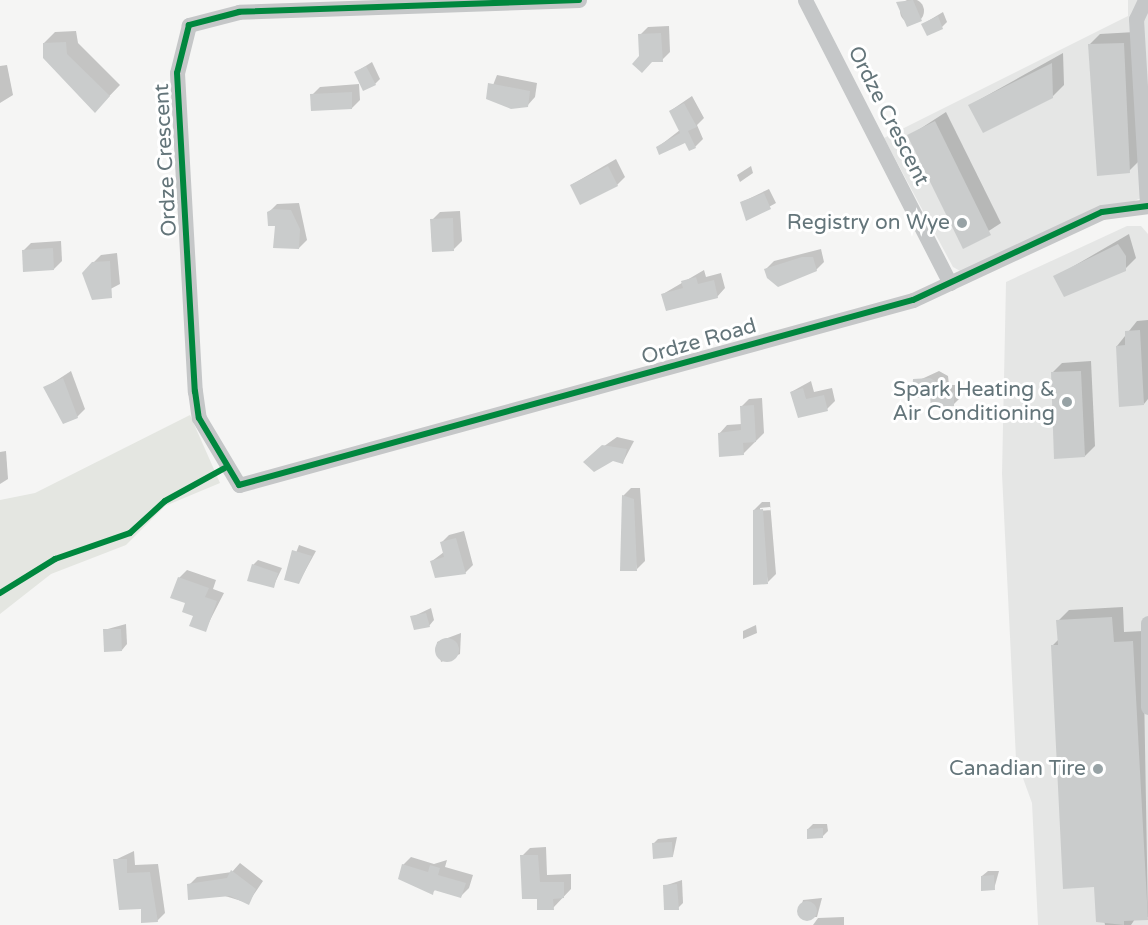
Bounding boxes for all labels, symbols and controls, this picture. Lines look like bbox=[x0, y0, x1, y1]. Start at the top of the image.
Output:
street label: Ordze Crescent bbox=[842, 42, 934, 190]
street label: Ordze Crescent bbox=[149, 83, 183, 237]
place label: Registry on Wye bbox=[787, 210, 950, 236]
marker: Registry on Wye bbox=[955, 216, 969, 230]
street label: Ordze Road bbox=[639, 314, 759, 370]
place label: Spark Heating & Air Conditioning bbox=[892, 377, 1055, 427]
marker: Spark Heating & Air Conditioning bbox=[1060, 395, 1074, 409]
place label: Canadian Tire bbox=[949, 756, 1086, 782]
marker: Canadian Tire bbox=[1091, 762, 1105, 776]

